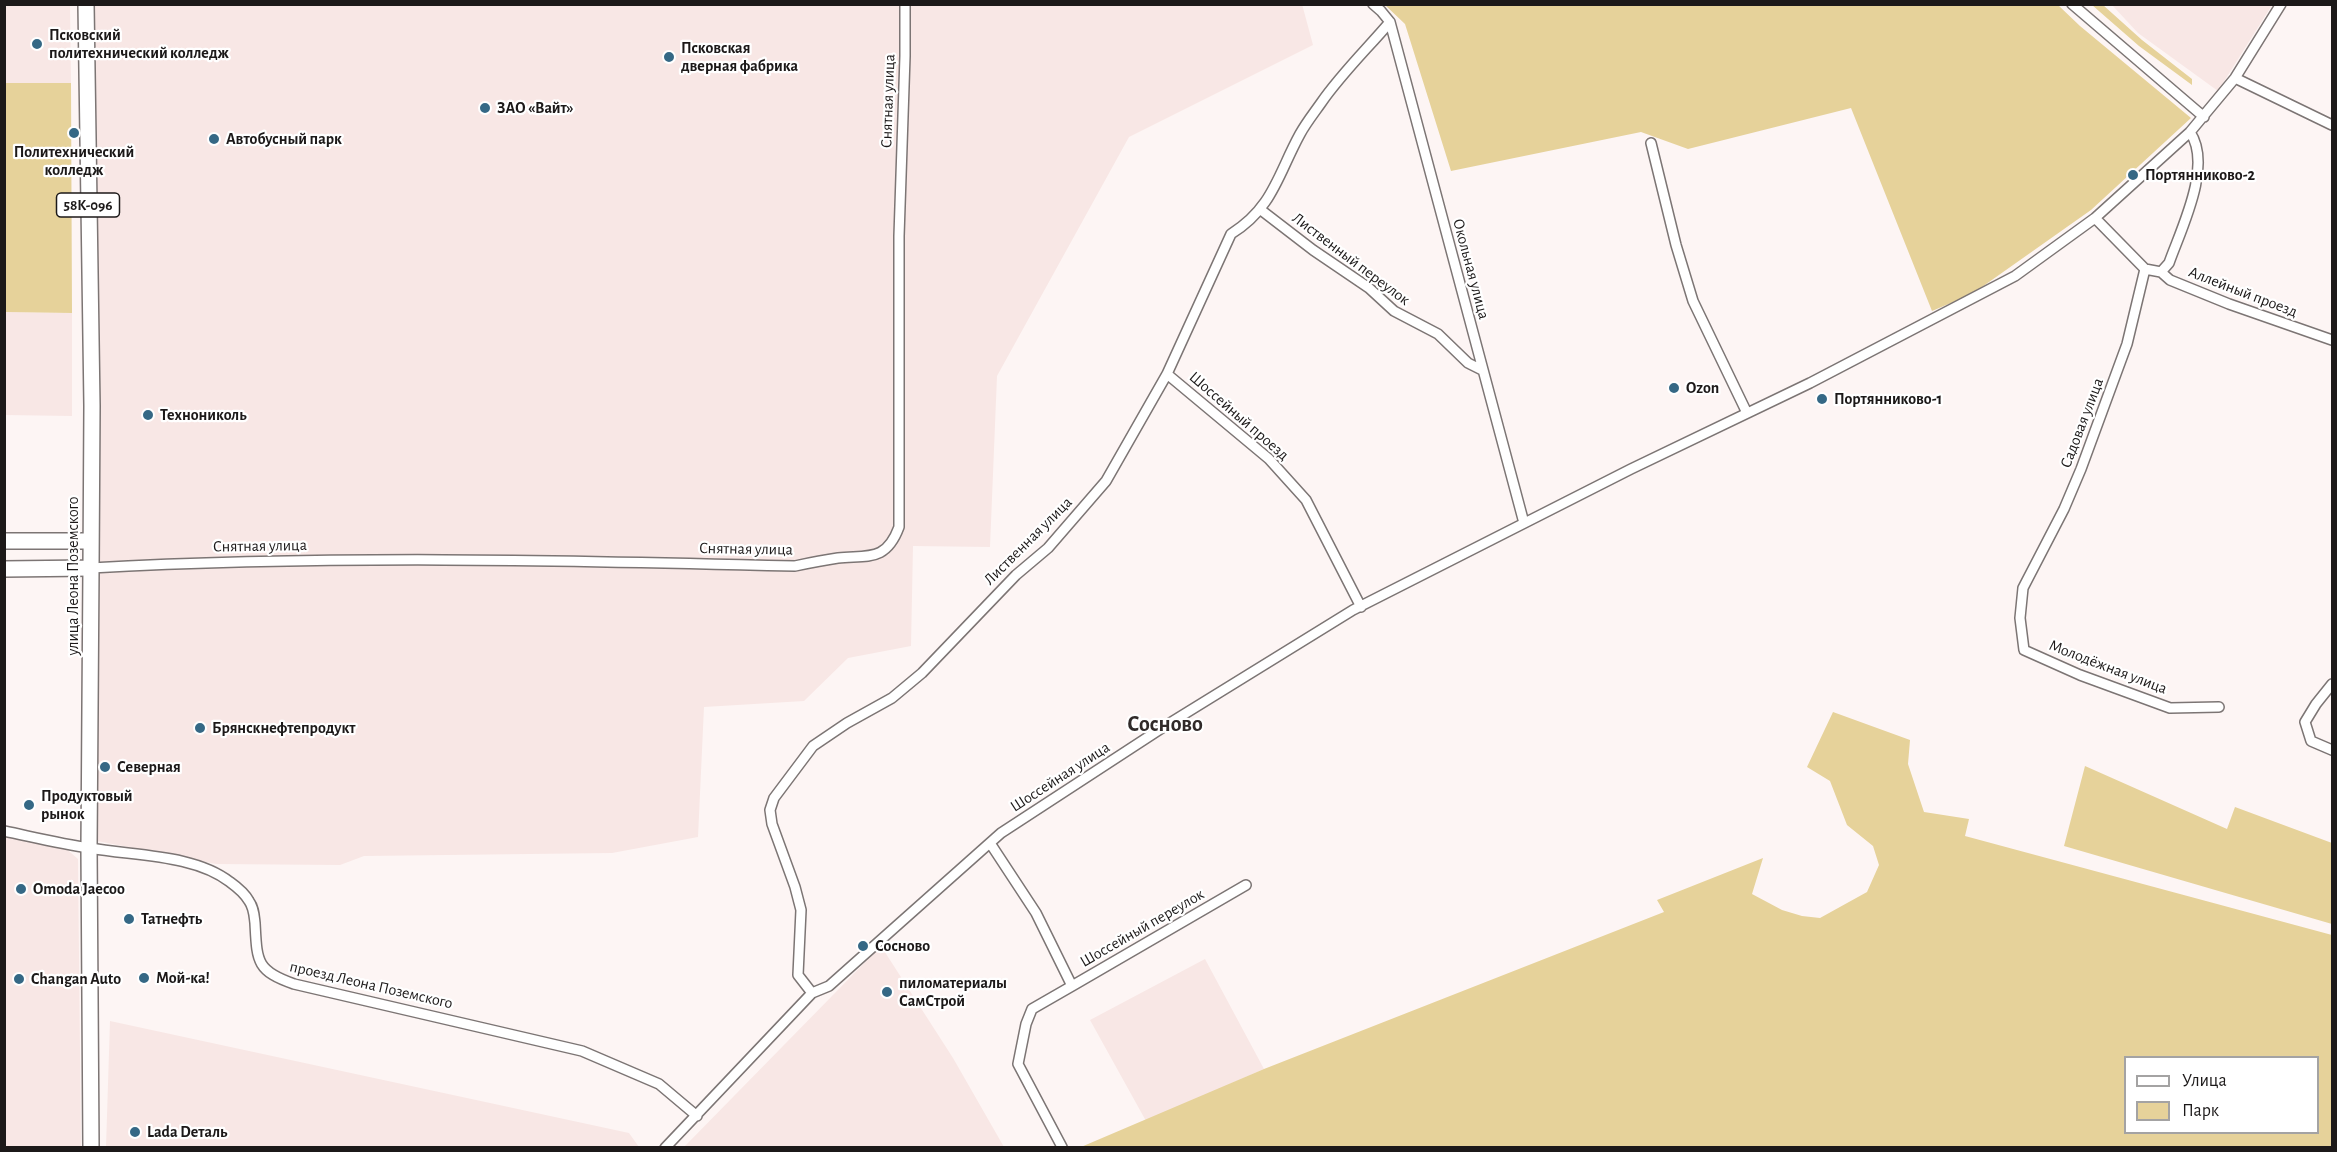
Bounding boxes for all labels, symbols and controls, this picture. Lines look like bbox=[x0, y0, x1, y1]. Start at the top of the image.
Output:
place label: Псковский политехнический колледж bbox=[49, 25, 229, 63]
marker: Псковский политехнический колледж bbox=[30, 37, 44, 51]
place label: Псковская дверная фабрика bbox=[681, 38, 798, 76]
marker: Псковская дверная фабрика bbox=[662, 50, 676, 64]
street label: Снятная улица bbox=[877, 54, 899, 148]
place label: ЗАО «Вайт» bbox=[497, 98, 574, 118]
marker: ЗАО «Вайт» bbox=[478, 101, 492, 115]
marker: Политехнический колледж bbox=[67, 126, 81, 140]
place label: Автобусный парк bbox=[226, 129, 342, 149]
marker: Автобусный парк bbox=[207, 132, 221, 146]
place label: Политехнический колледж bbox=[14, 142, 134, 180]
place label: Портянниково-2 bbox=[2145, 165, 2255, 185]
marker: Портянниково-2 bbox=[2126, 168, 2140, 182]
road number: 58К-096 bbox=[56, 193, 119, 217]
street label: Лиственный переулок bbox=[1288, 208, 1414, 310]
street label: Окольная улица bbox=[1448, 217, 1494, 321]
street label: Аллейный проезд bbox=[2186, 262, 2300, 322]
street label: Шоссейный проезд bbox=[1185, 367, 1293, 465]
street label: Садовая улица bbox=[2056, 375, 2108, 471]
place label: Ozon bbox=[1686, 378, 1719, 398]
marker: Ozon bbox=[1667, 381, 1681, 395]
place label: Портянниково-1 bbox=[1834, 389, 1942, 409]
marker: Портянниково-1 bbox=[1815, 392, 1829, 406]
place label: Технониколь bbox=[160, 405, 247, 425]
marker: Технониколь bbox=[141, 408, 155, 422]
street label: Лиственная улица bbox=[980, 493, 1076, 589]
street label: улица Леона Поземского bbox=[63, 497, 83, 655]
street label: Снятная улица bbox=[213, 536, 307, 556]
street label: Снятная улица bbox=[699, 539, 793, 559]
street label: Молодёжная улица bbox=[2046, 636, 2170, 698]
district label: Сосново bbox=[1127, 711, 1203, 737]
place label: Брянскнефтепродукт bbox=[212, 718, 356, 738]
marker: Брянскнефтепродукт bbox=[193, 721, 207, 735]
street label: Шоссейная улица bbox=[1007, 738, 1113, 816]
place label: Северная bbox=[117, 757, 181, 777]
marker: Северная bbox=[98, 760, 112, 774]
place label: Продуктовый рынок bbox=[41, 786, 133, 824]
marker: Продуктовый рынок bbox=[22, 798, 36, 812]
place label: Omoda Jaecoo bbox=[33, 879, 125, 899]
marker: Omoda Jaecoo bbox=[14, 882, 28, 896]
street label: Шоссейный переулок bbox=[1076, 885, 1208, 971]
place label: Татнефть bbox=[141, 909, 202, 929]
marker: Татнефть bbox=[122, 912, 136, 926]
place label: Сосново bbox=[875, 936, 930, 956]
marker: Сосново bbox=[856, 939, 870, 953]
street label: проезд Леона Поземского bbox=[288, 957, 454, 1013]
place label: Мой-ка! bbox=[156, 968, 210, 988]
place label: Changan Auto bbox=[31, 969, 121, 989]
marker: Мой-ка! bbox=[137, 971, 151, 985]
marker: Changan Auto bbox=[12, 972, 26, 986]
place label: пиломатериалы СамСтрой bbox=[899, 973, 1007, 1011]
marker: пиломатериалы СамСтрой bbox=[880, 985, 894, 999]
legend bbox=[2124, 1056, 2319, 1134]
text: Улица bbox=[2182, 1072, 2227, 1090]
text: Парк bbox=[2182, 1102, 2219, 1120]
place label: Lada Dеталь bbox=[147, 1122, 227, 1142]
marker: Lada Dеталь bbox=[128, 1125, 142, 1139]

